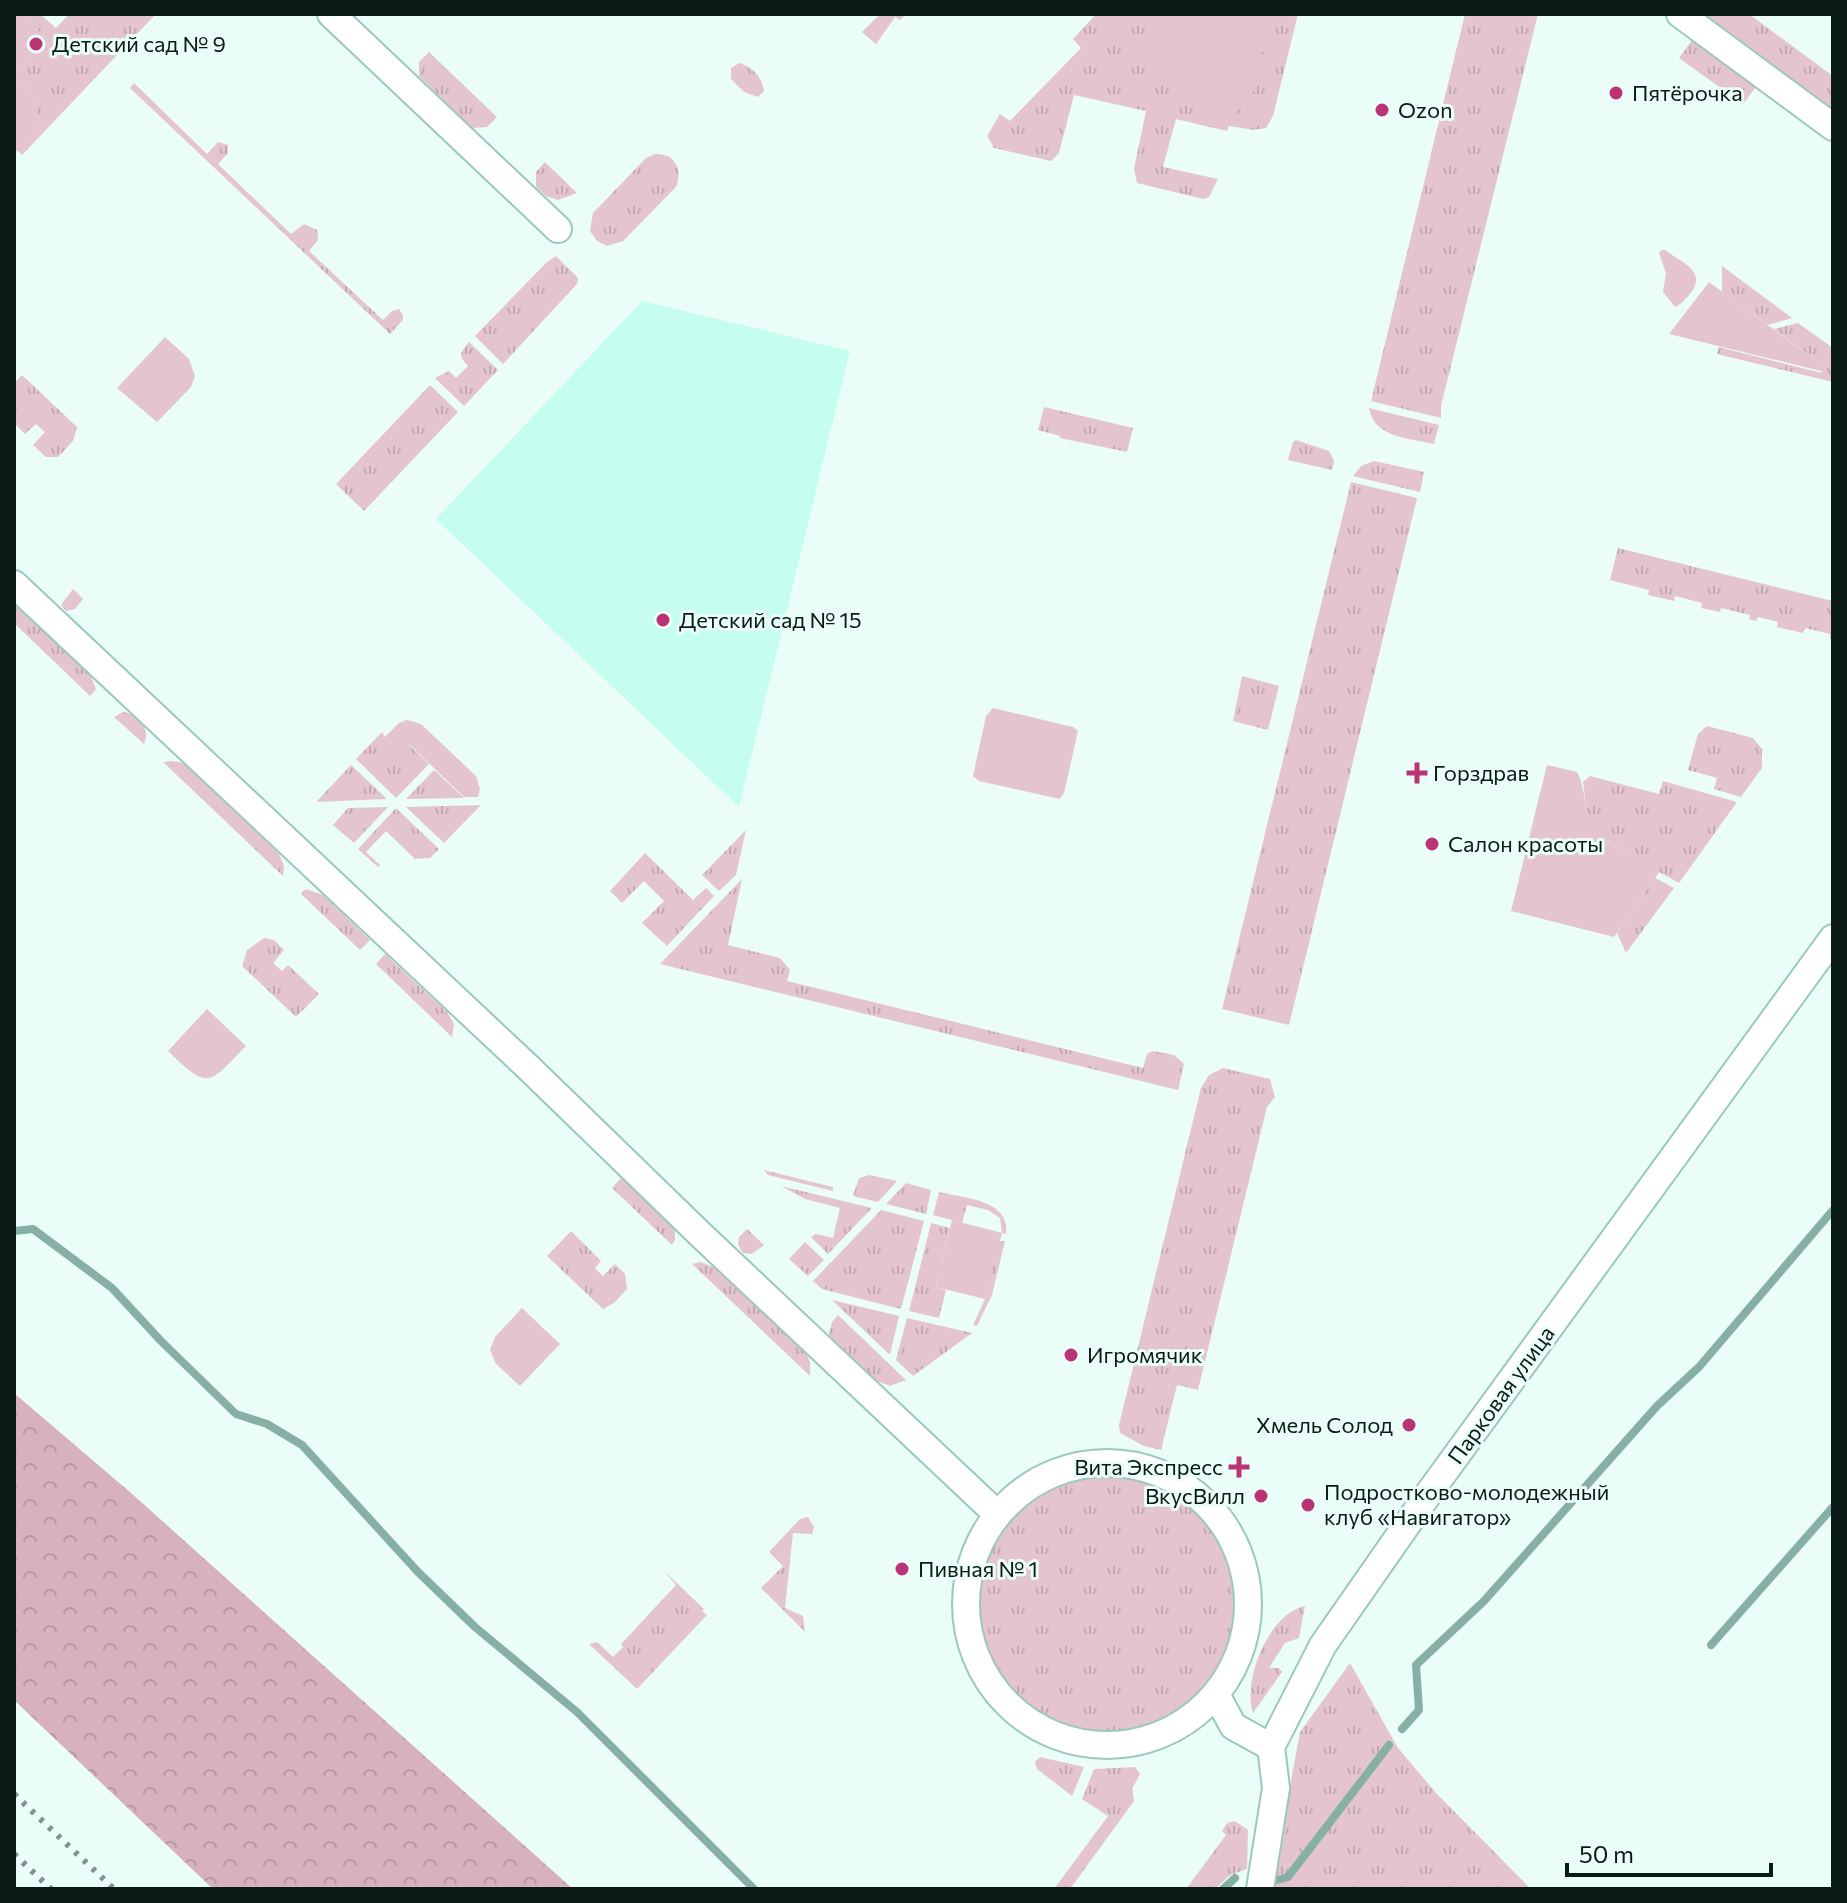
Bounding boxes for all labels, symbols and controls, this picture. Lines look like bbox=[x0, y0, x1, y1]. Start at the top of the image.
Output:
place label: Детский сад № 9 bbox=[52, 30, 226, 57]
marker: Детский сад № 9 bbox=[27, 35, 45, 53]
place label: Пятёрочка bbox=[1632, 79, 1743, 106]
marker: Пятёрочка bbox=[1607, 84, 1625, 102]
place label: Ozon bbox=[1398, 96, 1453, 123]
marker: Ozon bbox=[1373, 101, 1391, 119]
place label: Детский сад № 15 bbox=[679, 606, 862, 633]
marker: Детский сад № 15 bbox=[654, 611, 672, 629]
place label: Горздрав bbox=[1433, 759, 1529, 786]
marker: Горздрав bbox=[1408, 764, 1426, 782]
place label: Салон красоты bbox=[1448, 830, 1603, 857]
marker: Салон красоты bbox=[1423, 835, 1441, 853]
street label: Парковая улица bbox=[1441, 1320, 1560, 1469]
place label: Игромячик bbox=[1087, 1341, 1203, 1368]
marker: Игромячик bbox=[1062, 1346, 1080, 1364]
place label: Хмель Солод bbox=[1256, 1411, 1393, 1438]
marker: Хмель Солод bbox=[1400, 1416, 1418, 1434]
place label: Вита Экспресс bbox=[1074, 1453, 1223, 1480]
marker: Вита Экспресс bbox=[1230, 1458, 1248, 1476]
place label: Подростково-молодежный клуб «Навигатор» bbox=[1324, 1478, 1609, 1530]
place label: ВкусВилл bbox=[1145, 1482, 1245, 1509]
marker: ВкусВилл bbox=[1252, 1487, 1270, 1505]
marker: Подростково-молодежный клуб «Навигатор» bbox=[1299, 1496, 1317, 1514]
place label: Пивная № 1 bbox=[918, 1555, 1038, 1582]
marker: Пивная № 1 bbox=[893, 1560, 911, 1578]
scale bar bbox=[1567, 1827, 1771, 1877]
text: 50 m bbox=[1579, 1839, 1634, 1868]

